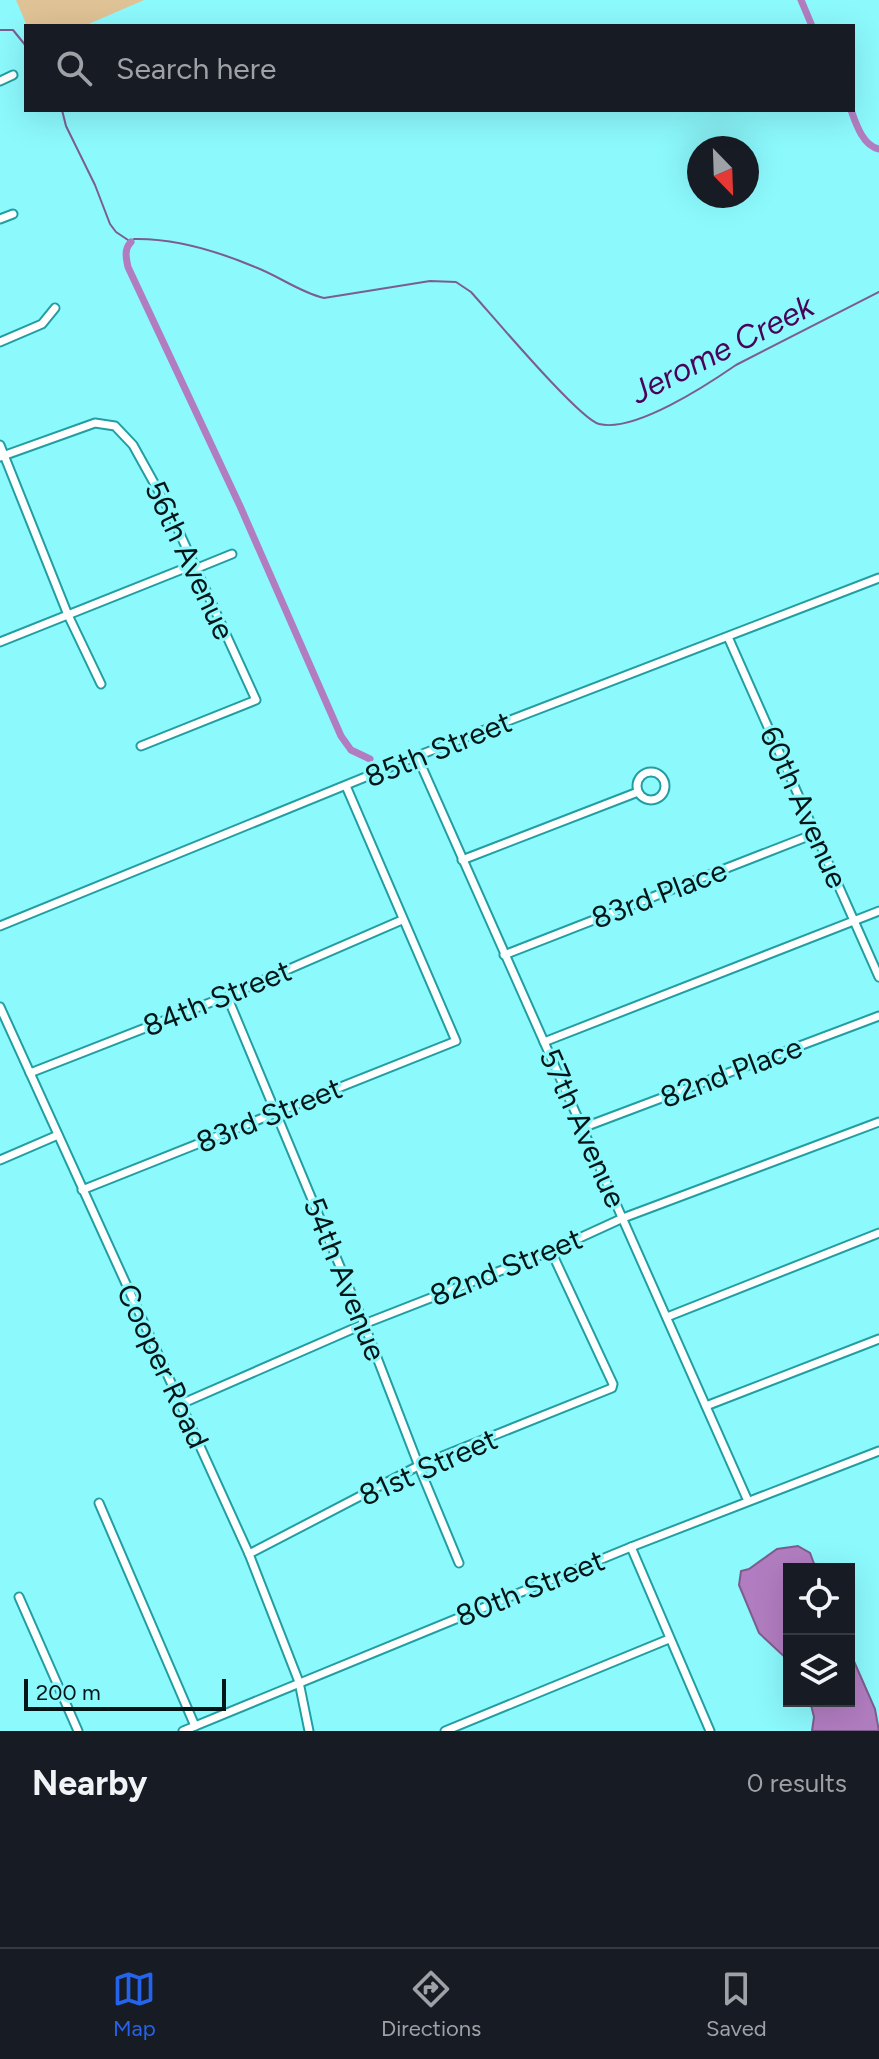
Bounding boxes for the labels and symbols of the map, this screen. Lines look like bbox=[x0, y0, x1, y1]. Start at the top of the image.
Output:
north arrow bbox=[687, 136, 759, 208]
water label: Jerome Creek bbox=[623, 286, 821, 412]
street label: 56th Avenue bbox=[137, 475, 243, 645]
street label: 85th Street bbox=[359, 703, 517, 795]
street label: 60th Avenue bbox=[752, 720, 856, 894]
street label: 83rd Place bbox=[586, 851, 732, 937]
street label: 84th Street bbox=[137, 952, 297, 1044]
street label: 82nd Place bbox=[655, 1028, 807, 1116]
street label: 57th Avenue bbox=[531, 1043, 635, 1213]
street label: 83rd Street bbox=[191, 1069, 347, 1161]
street label: 54th Avenue bbox=[295, 1192, 395, 1366]
street label: 82nd Street bbox=[424, 1220, 588, 1314]
street label: Cooper Road bbox=[109, 1278, 217, 1454]
street label: 81st Street bbox=[353, 1420, 503, 1514]
street label: 80th Street bbox=[450, 1541, 610, 1635]
scale bar bbox=[24, 1675, 226, 1711]

